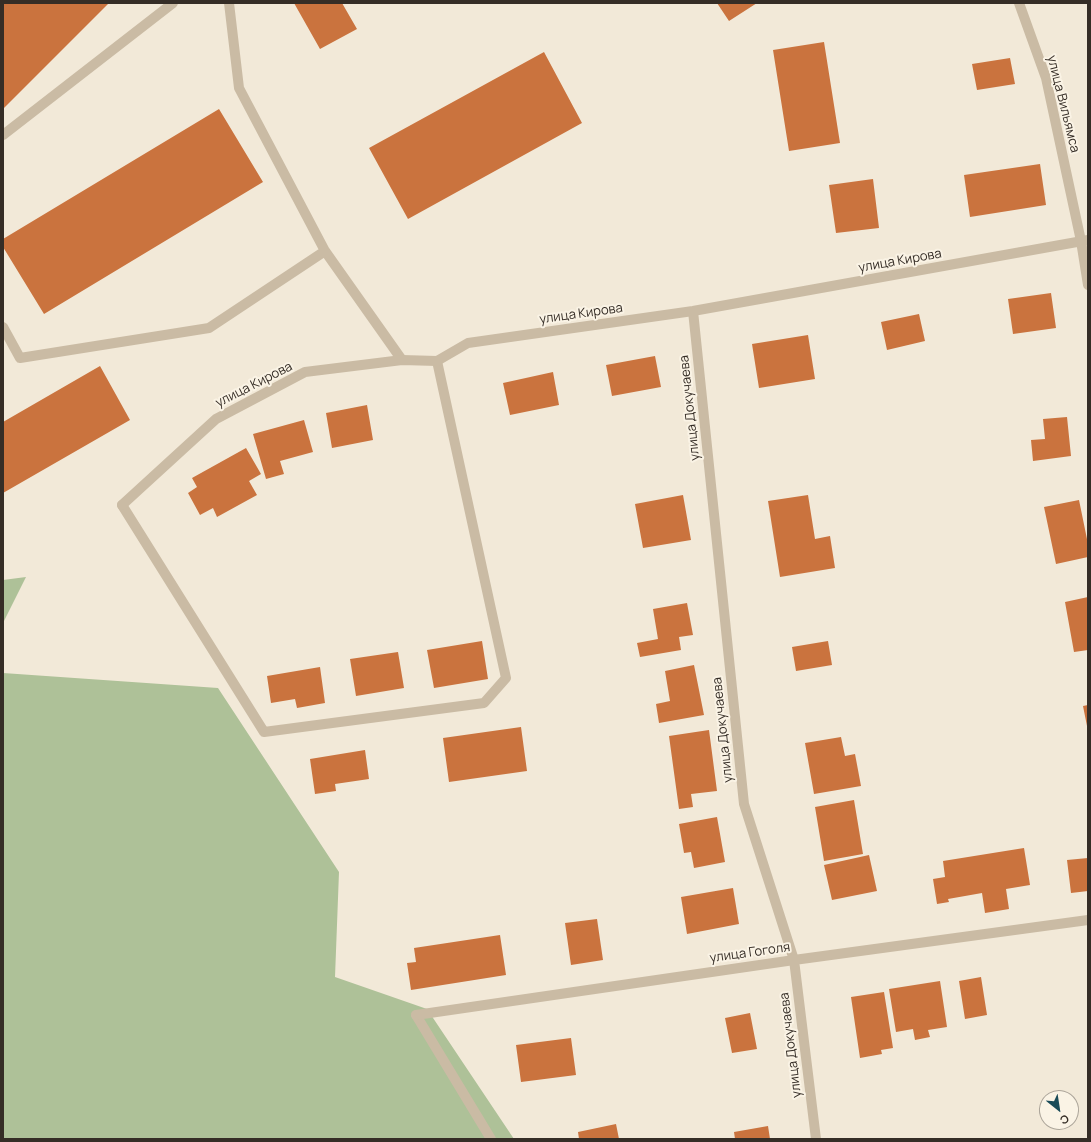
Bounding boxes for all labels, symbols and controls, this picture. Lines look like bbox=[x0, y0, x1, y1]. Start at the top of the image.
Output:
street label: улица Вильямса bbox=[1043, 54, 1083, 154]
street label: улица Кирова bbox=[857, 246, 943, 276]
street label: улица Кирова bbox=[538, 300, 624, 328]
street label: улица Докучаева bbox=[677, 354, 703, 462]
street label: улица Кирова bbox=[213, 359, 295, 411]
street label: улица Докучаева bbox=[710, 676, 736, 784]
street label: улица Гоголя bbox=[709, 940, 791, 966]
street label: улица Докучаева bbox=[777, 991, 805, 1099]
north arrow bbox=[1039, 1090, 1079, 1130]
text: С bbox=[1057, 1111, 1072, 1128]

